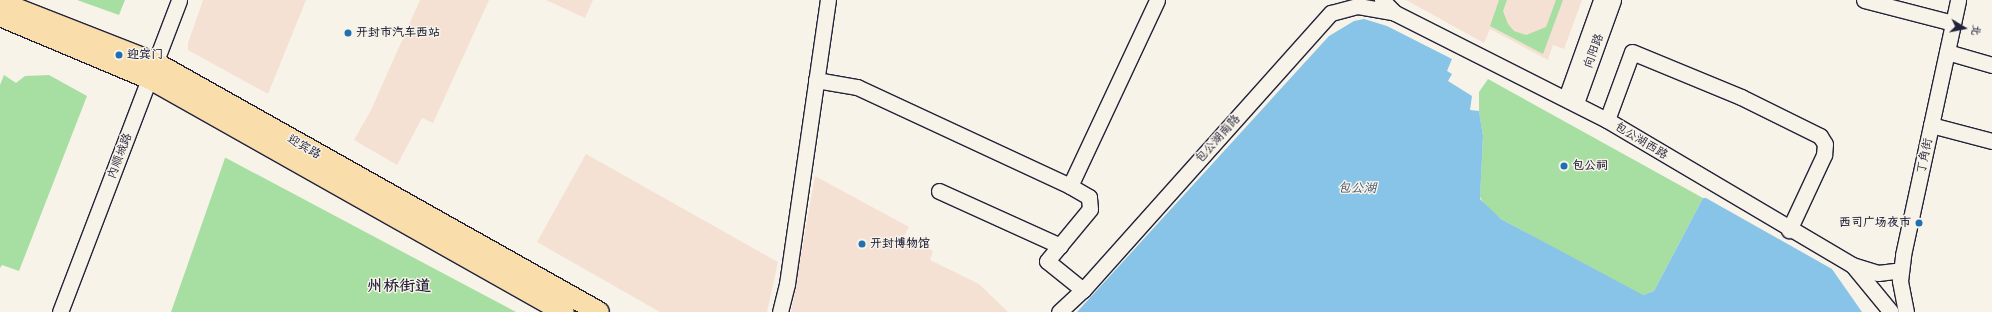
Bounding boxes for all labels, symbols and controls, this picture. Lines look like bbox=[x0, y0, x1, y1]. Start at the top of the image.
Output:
north arrow bbox=[1944, 8, 1984, 48]
text: 北 bbox=[1968, 23, 1985, 37]
place label: 开封市汽车西站 bbox=[356, 26, 440, 40]
marker: 开封市汽车西站 bbox=[343, 28, 353, 38]
street label: 向阳路 bbox=[1581, 32, 1607, 70]
place label: 迎宾门 bbox=[127, 48, 163, 62]
marker: 迎宾门 bbox=[114, 50, 124, 60]
street label: 包公湖南路 bbox=[1193, 112, 1243, 166]
street label: 包公湖西路 bbox=[1612, 119, 1670, 163]
street label: 内顺城路 bbox=[105, 131, 135, 181]
street label: 迎宾路 bbox=[285, 132, 323, 162]
street label: 丁角街 bbox=[1914, 137, 1936, 175]
place label: 包公祠 bbox=[1572, 159, 1608, 173]
marker: 包公祠 bbox=[1559, 161, 1569, 171]
water label: 包公湖 bbox=[1338, 180, 1376, 196]
place label: 西司广场夜市 bbox=[1839, 216, 1911, 230]
marker: 西司广场夜市 bbox=[1914, 218, 1924, 228]
place label: 开封博物馆 bbox=[870, 237, 930, 251]
marker: 开封博物馆 bbox=[857, 239, 867, 249]
district label: 州桥街道 bbox=[367, 276, 431, 296]

